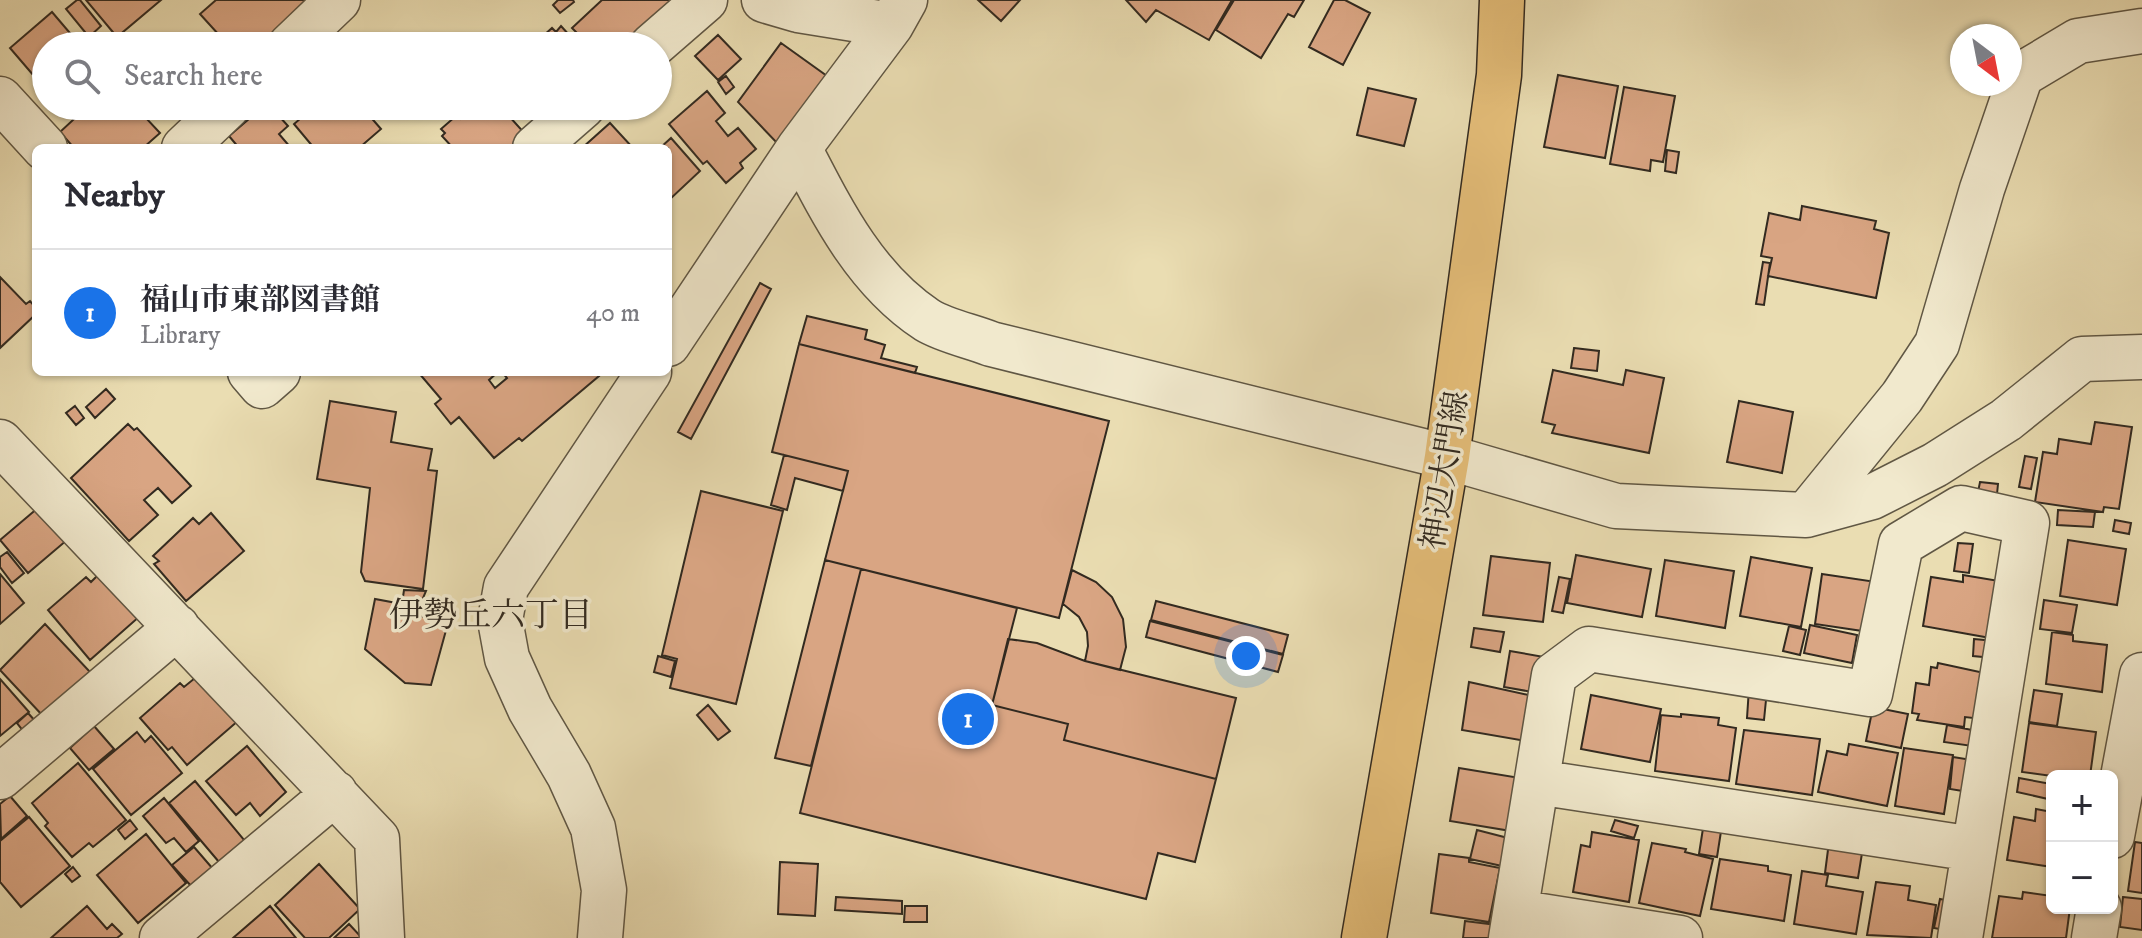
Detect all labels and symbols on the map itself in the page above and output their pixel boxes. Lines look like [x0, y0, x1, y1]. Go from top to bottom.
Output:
north arrow [1950, 24, 2022, 96]
street label: 神辺大門線 [1414, 388, 1478, 552]
district label: 伊勢丘六丁目 [389, 595, 593, 637]
your location [1226, 636, 1266, 676]
pin: 1 [942, 689, 994, 749]

